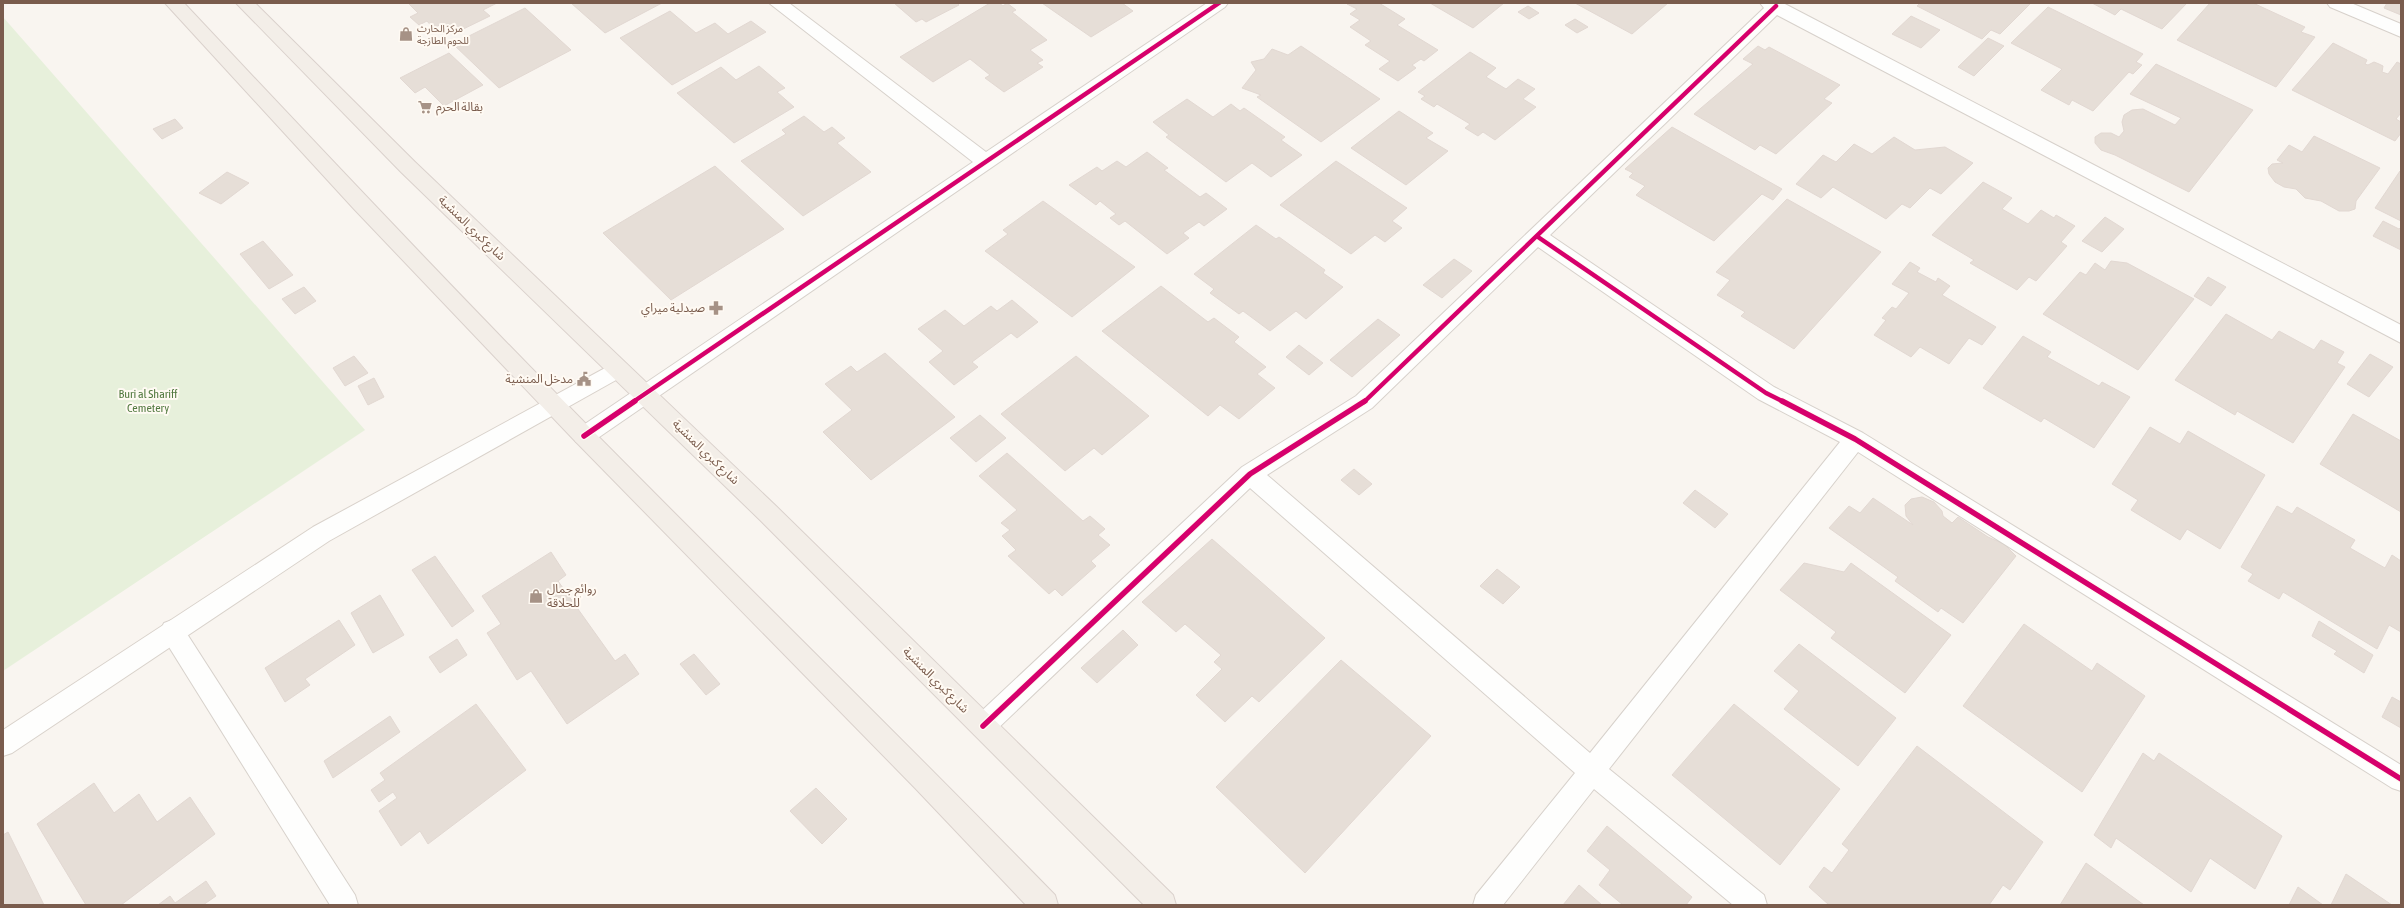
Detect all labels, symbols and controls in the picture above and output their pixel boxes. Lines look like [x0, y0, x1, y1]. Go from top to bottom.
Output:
place label: مركز الحارث للحوم الطازجة [417, 23, 469, 49]
shop icon: مركز الحارث للحوم الطازجة [398, 26, 414, 42]
supermarket icon: بقالة الحرم [417, 99, 433, 115]
place label: بقالة الحرم [436, 100, 483, 116]
street label: شارع كبري المنشية [434, 193, 508, 265]
pharmacy icon: صيدلية ميراي [708, 300, 724, 316]
place label: صيدلية ميراي [641, 301, 705, 318]
public building icon: مدخل المنشية [576, 371, 592, 387]
place label: مدخل المنشية [505, 372, 573, 386]
park label: Buri al Shariff Cemetery [118, 387, 178, 415]
street label: شارع كبري المنشية [668, 417, 742, 489]
place label: روائع جمال للحلاقة [547, 582, 597, 610]
shop icon: روائع جمال للحلاقة [528, 588, 544, 604]
street label: شارع كبري المنشية [898, 644, 972, 718]

